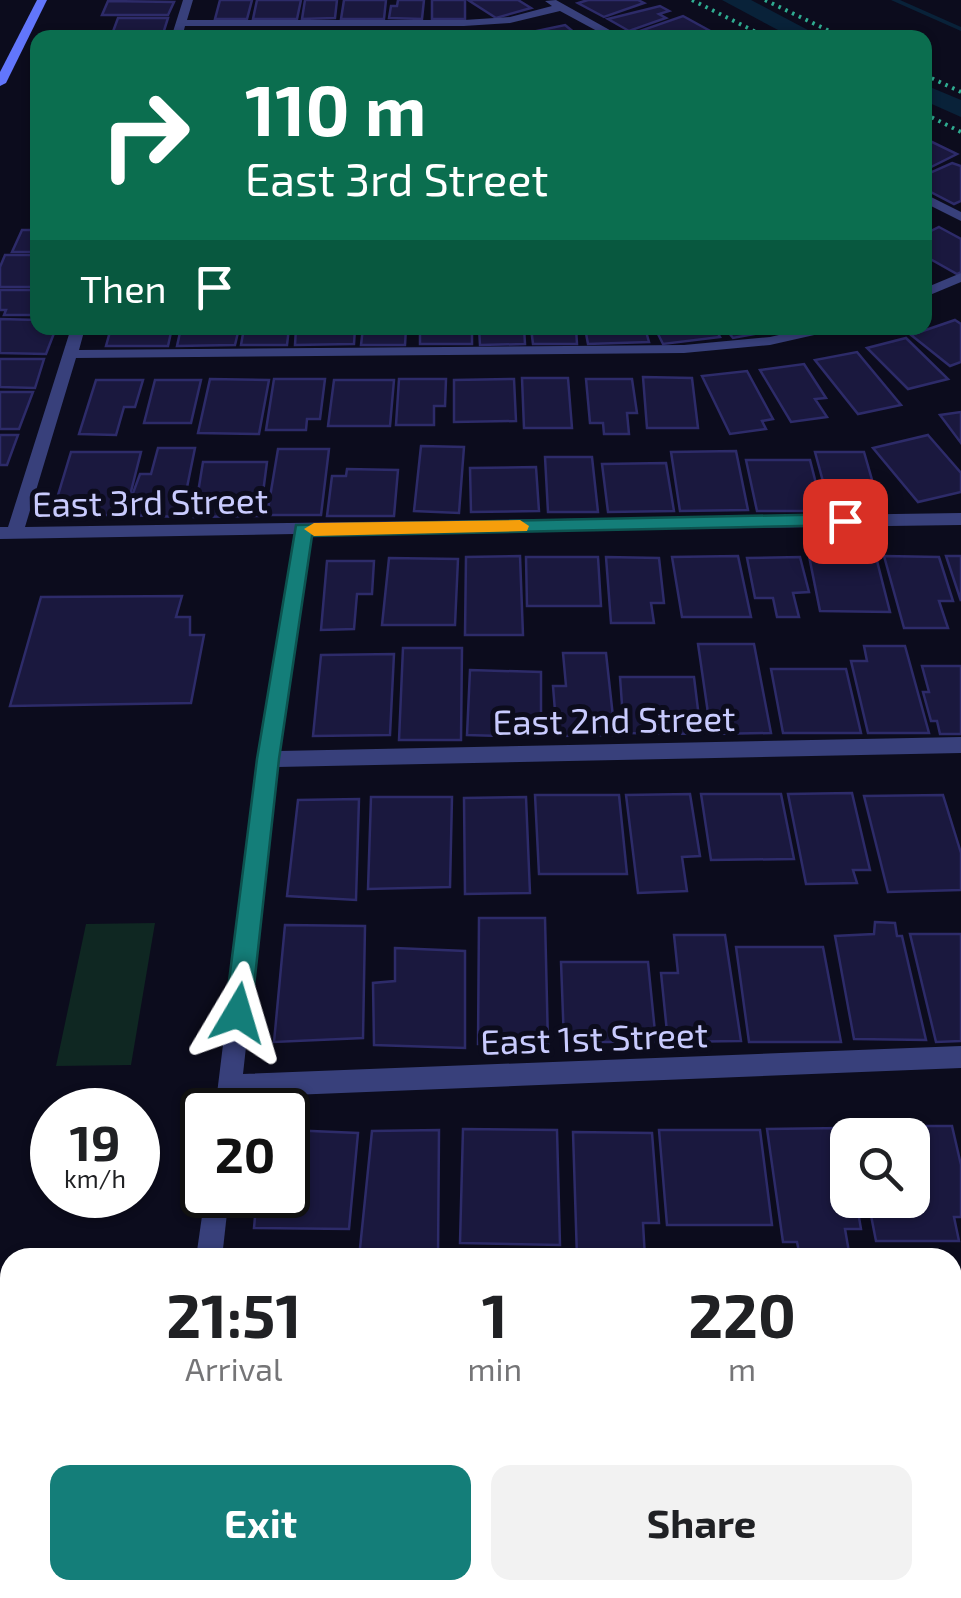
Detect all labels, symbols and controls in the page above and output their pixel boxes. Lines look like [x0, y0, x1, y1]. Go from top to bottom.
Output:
text: 110 m [245, 66, 426, 150]
icon: right [80, 70, 210, 200]
text: East 3rd Street [245, 151, 548, 205]
icon: arrive [187, 260, 242, 315]
text: Then [80, 265, 167, 311]
street label: East 3rd Street [32, 478, 268, 524]
pin [803, 479, 888, 564]
icon: arrive [818, 494, 873, 549]
street label: East 2nd Street [492, 696, 736, 742]
position arrow [186, 961, 290, 1065]
street label: East 1st Street [479, 1012, 709, 1062]
speed limit sign: 20 [180, 1088, 310, 1218]
text: 19 [69, 1111, 121, 1171]
map controls [830, 1118, 930, 1218]
button: search [830, 1118, 930, 1218]
text: km/h [64, 1163, 126, 1193]
text: 21:51 [166, 1278, 301, 1350]
text: 1 [482, 1278, 508, 1350]
text: 220 [688, 1278, 796, 1350]
text: Arrival [185, 1349, 282, 1387]
text: min [468, 1349, 522, 1387]
text: m [728, 1349, 756, 1387]
button: Exit [50, 1465, 471, 1580]
button: Share [491, 1465, 912, 1580]

